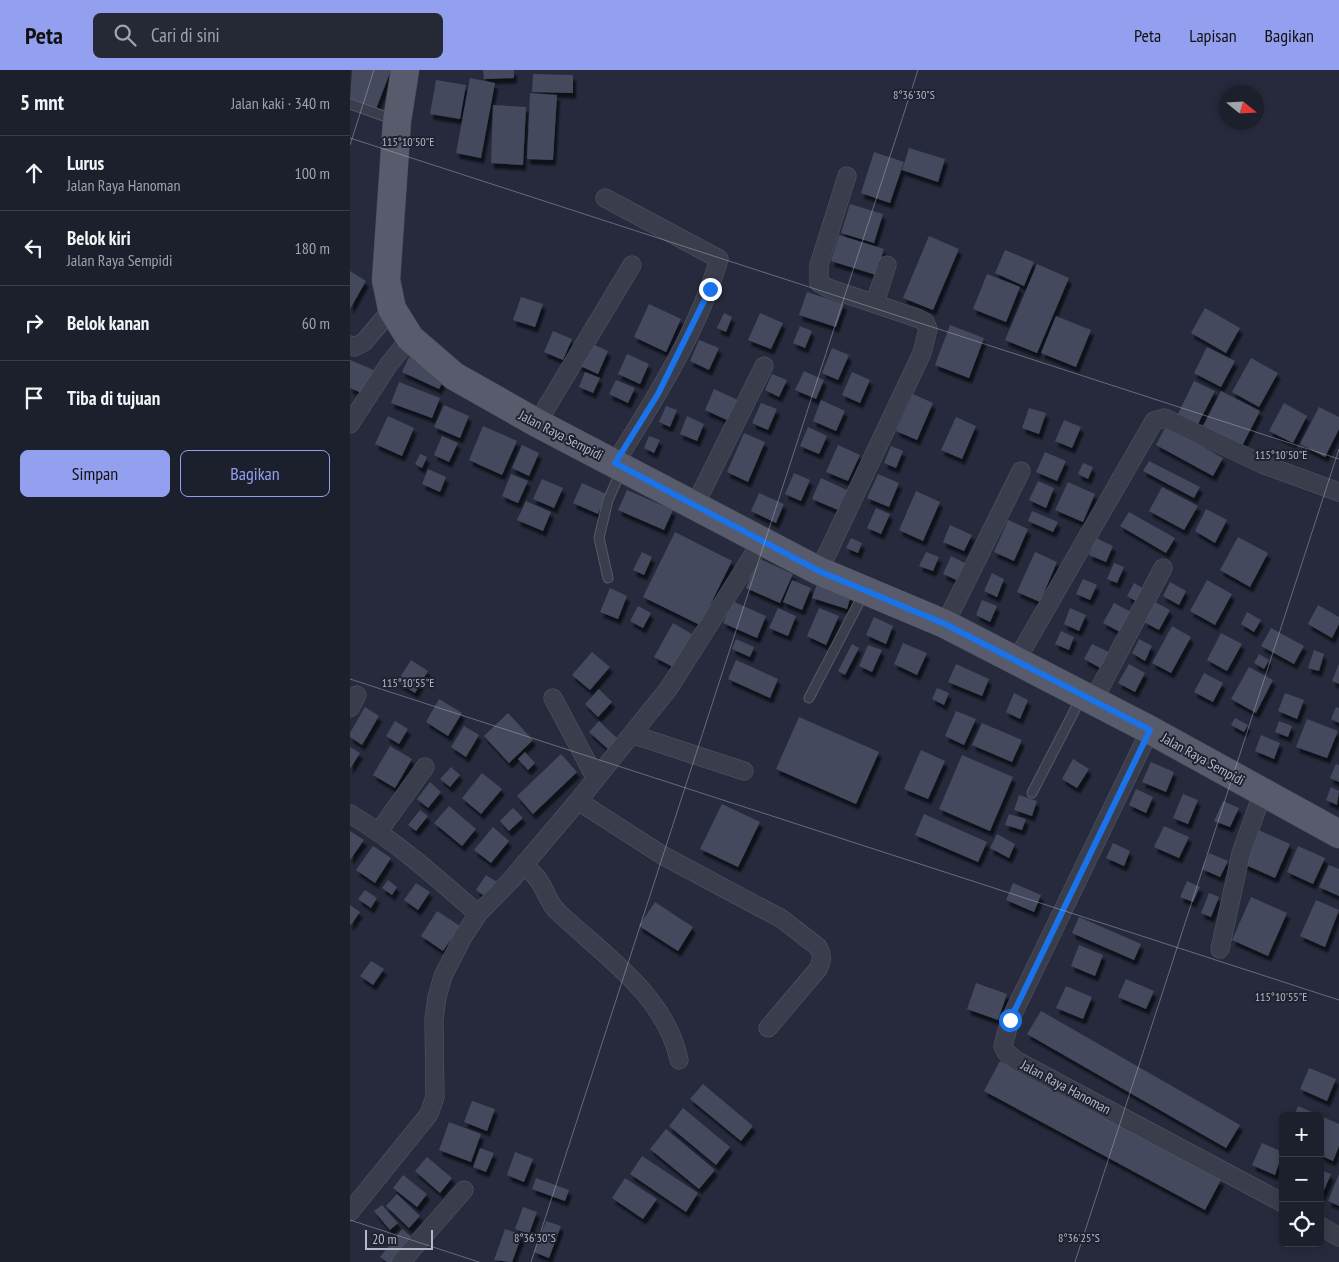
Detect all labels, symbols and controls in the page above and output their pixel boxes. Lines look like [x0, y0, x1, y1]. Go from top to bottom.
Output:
search box [93, 13, 443, 58]
text: Peta [25, 20, 63, 51]
icon: search [111, 21, 139, 49]
text: Cari di sini [151, 23, 220, 47]
text: Peta [1134, 24, 1161, 47]
text: Lapisan [1189, 24, 1237, 47]
text: Bagikan [1265, 24, 1314, 47]
north arrow [1219, 85, 1264, 130]
text: 8°36'30"S [893, 87, 935, 102]
text: 5 mnt [20, 89, 64, 116]
text: Jalan kaki · 340 m [231, 93, 330, 113]
text: 115°10'50"E [382, 134, 434, 149]
text: Lurus [67, 151, 104, 175]
icon: ahead [20, 159, 48, 187]
text: 100 m [295, 163, 330, 183]
text: Jalan Raya Hanoman [67, 175, 180, 195]
text: Belok kiri [67, 226, 131, 250]
icon: left [20, 234, 48, 262]
text: 180 m [295, 238, 330, 258]
text: Jalan Raya Sempidi [67, 250, 172, 270]
route end [699, 278, 722, 301]
icon: right [20, 309, 48, 337]
text: Belok kanan [67, 311, 149, 335]
text: 60 m [302, 313, 330, 333]
icon: arrive [20, 384, 48, 412]
text: Tiba di tujuan [67, 386, 160, 410]
street label: Jalan Raya Sempidi [515, 406, 606, 464]
text: 115°10'50"E [1255, 447, 1307, 462]
button: Simpan [20, 450, 170, 497]
button: Bagikan [180, 450, 330, 497]
text: 115°10'55"E [382, 675, 434, 690]
street label: Jalan Raya Sempidi [1157, 728, 1248, 789]
text: 115°10'55"E [1255, 989, 1307, 1004]
route start [999, 1009, 1022, 1032]
street label: Jalan Raya Hanoman [1017, 1055, 1114, 1118]
map controls [1279, 1112, 1324, 1247]
button: + [1279, 1112, 1324, 1157]
button: − [1279, 1157, 1324, 1202]
button: locate [1279, 1202, 1324, 1247]
scale bar [365, 1227, 432, 1250]
text: 20 m [372, 1230, 397, 1248]
text: 8°36'30"S [514, 1230, 556, 1245]
text: 8°36'25"S [1058, 1230, 1100, 1245]

